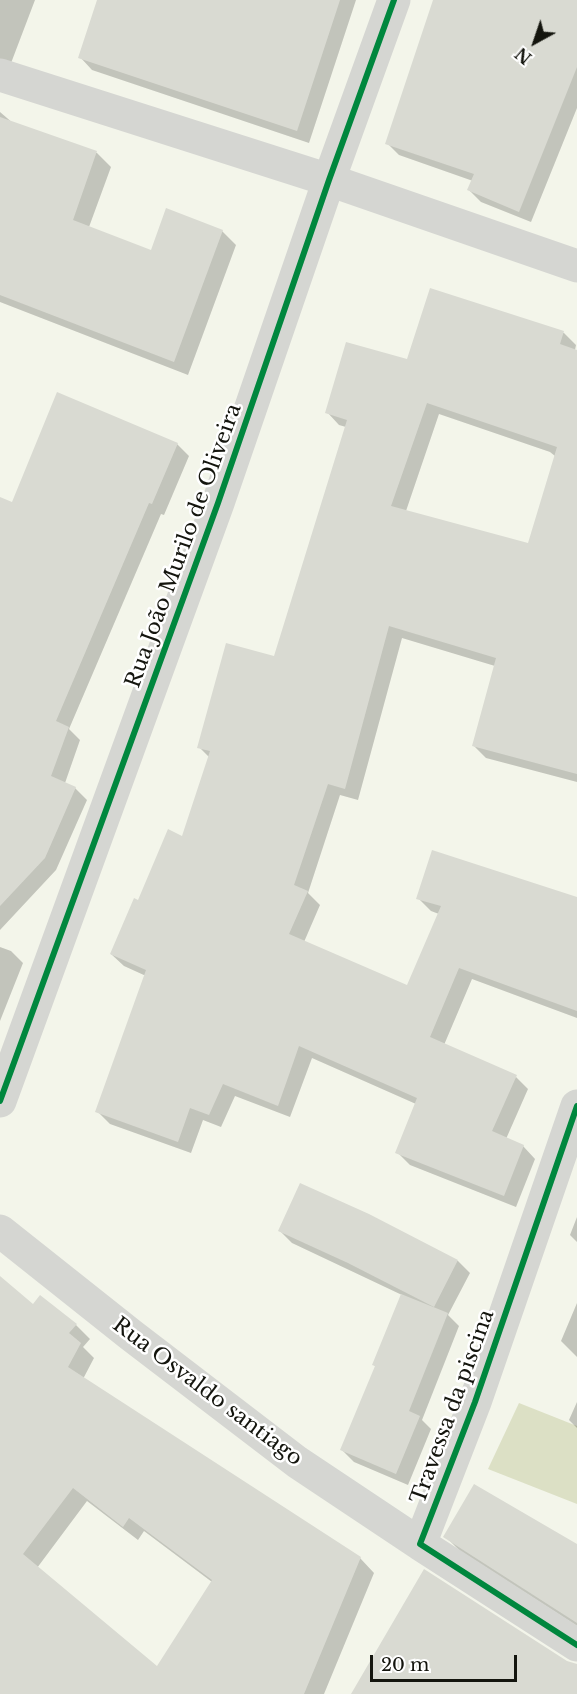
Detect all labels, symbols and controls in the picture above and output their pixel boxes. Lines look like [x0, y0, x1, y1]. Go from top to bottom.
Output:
north arrow [505, 12, 565, 72]
text: N [511, 43, 536, 68]
street label: Rua João Murilo de Oliveira [121, 401, 247, 691]
street label: Travessa da piscina [406, 1306, 500, 1508]
street label: Rua Osvaldo santiago [107, 1312, 307, 1472]
scale bar [373, 1643, 520, 1681]
text: 20 m [381, 1654, 429, 1676]

